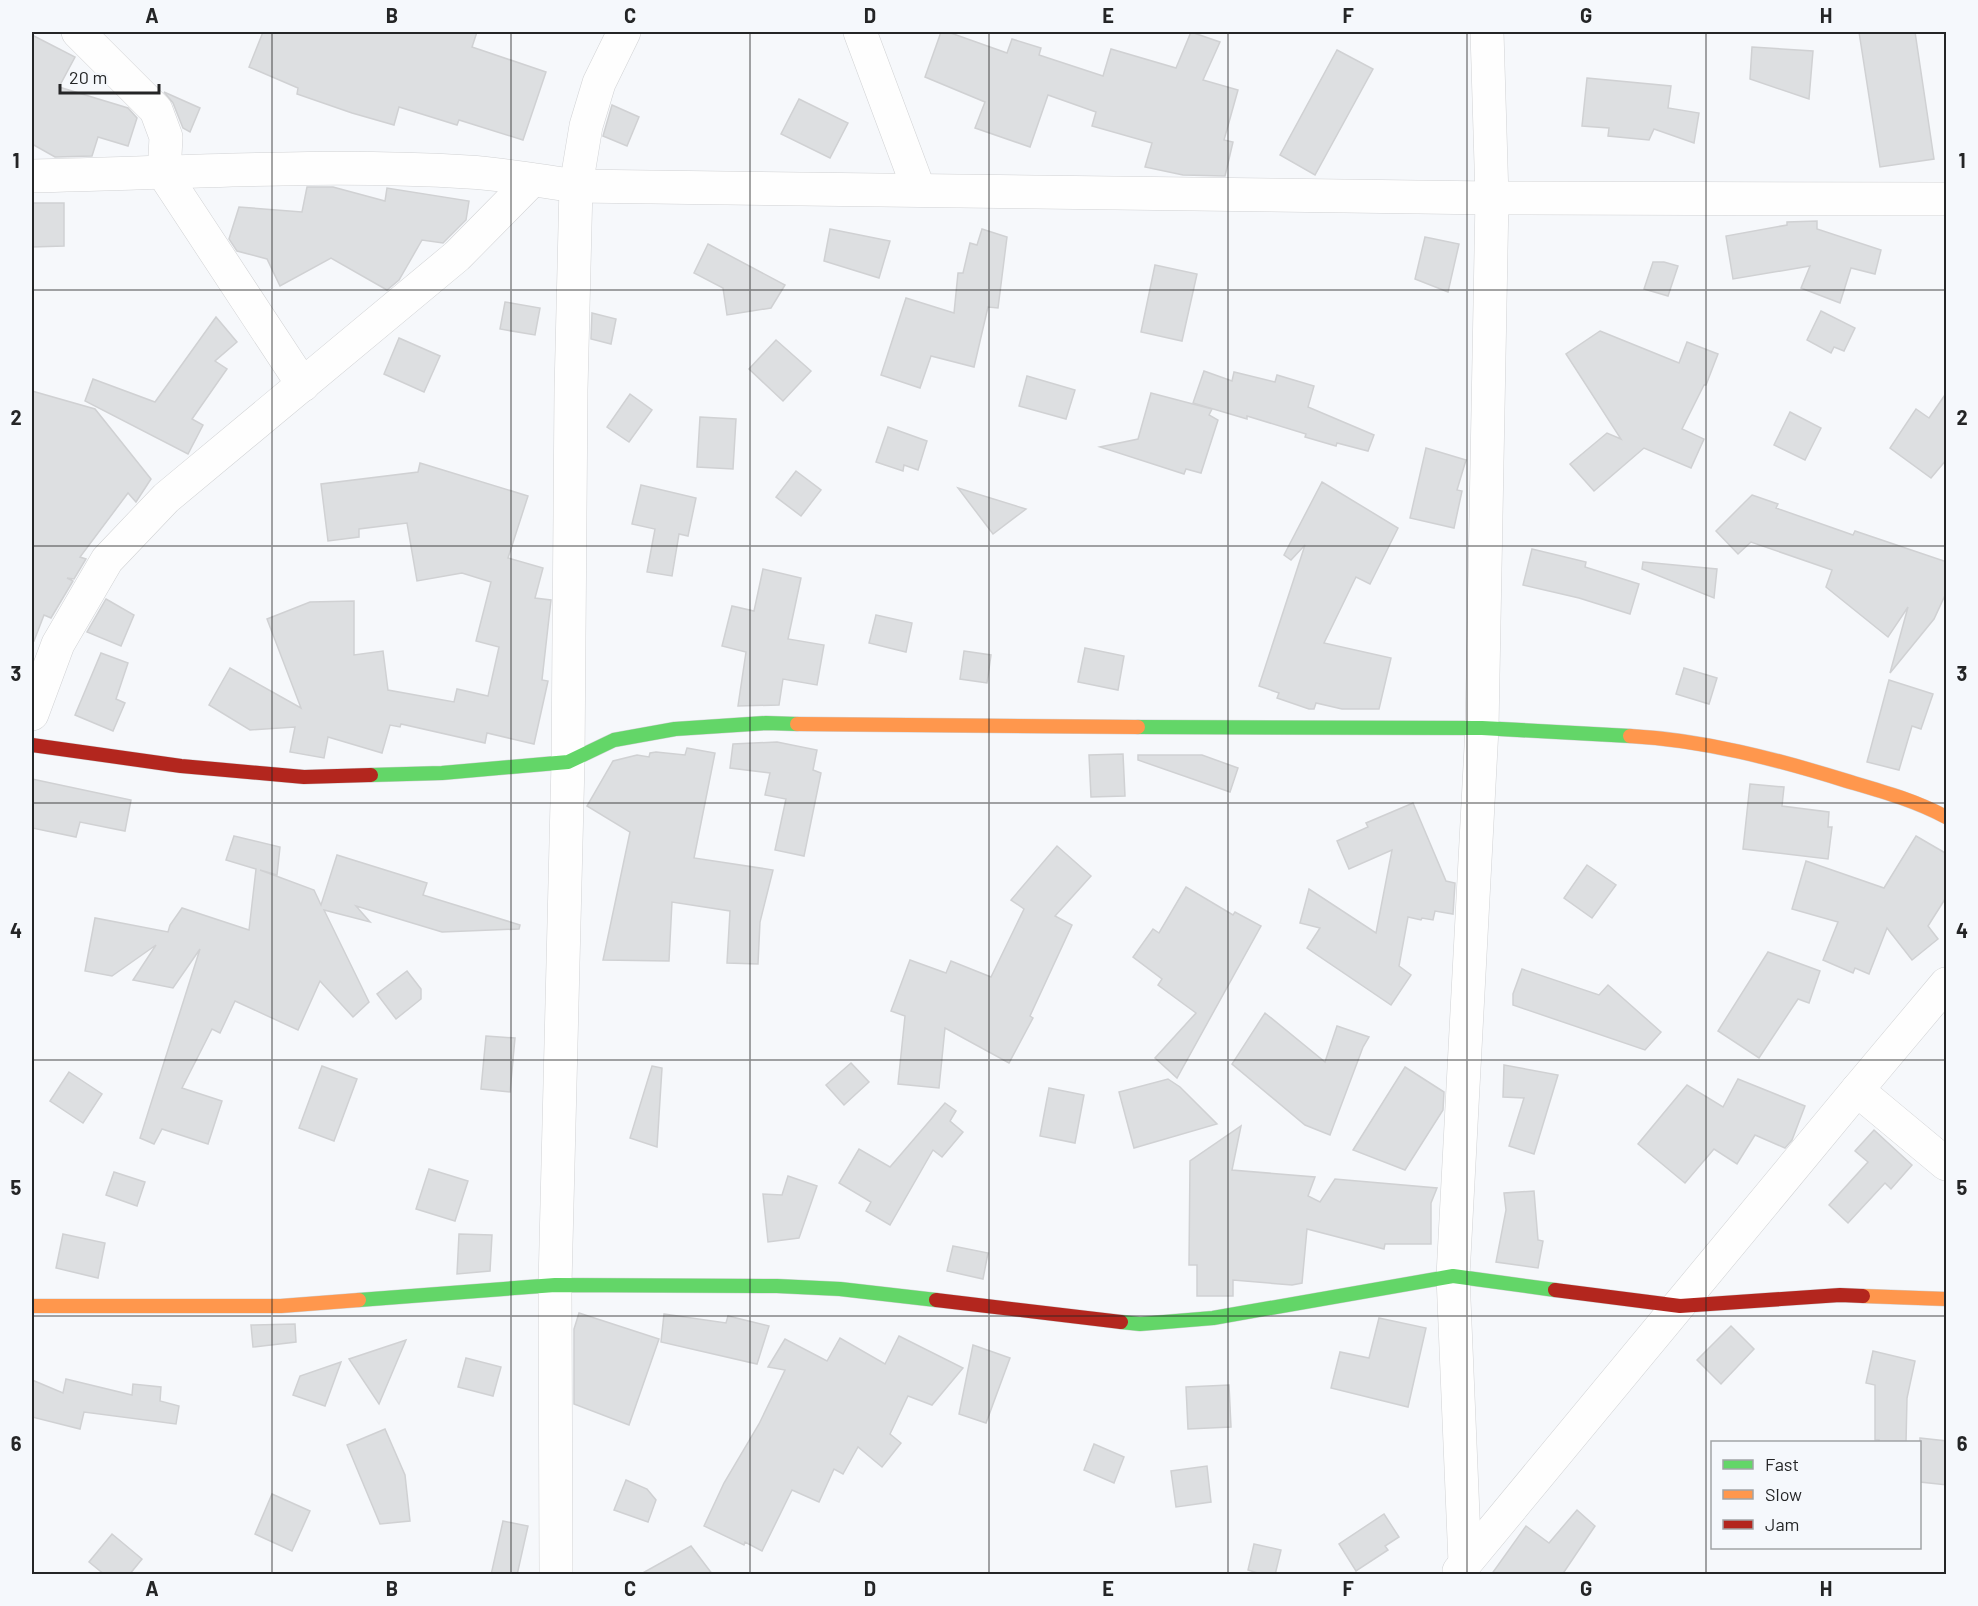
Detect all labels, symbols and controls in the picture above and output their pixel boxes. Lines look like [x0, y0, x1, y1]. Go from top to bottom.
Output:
text: A [145, 3, 159, 27]
text: B [386, 3, 398, 27]
text: C [624, 3, 636, 27]
text: D [864, 3, 876, 27]
text: E [1102, 3, 1114, 27]
text: F [1342, 3, 1354, 27]
text: G [1580, 3, 1592, 27]
text: H [1820, 3, 1832, 27]
scale bar [60, 57, 159, 95]
text: 20 m [69, 66, 107, 88]
text: 1 [12, 148, 20, 172]
text: 1 [1958, 148, 1966, 172]
text: 2 [10, 405, 22, 429]
text: 2 [1956, 405, 1968, 429]
text: 3 [11, 661, 21, 685]
text: 3 [1957, 661, 1967, 685]
text: 4 [10, 918, 22, 942]
text: 4 [1956, 918, 1968, 942]
text: 5 [11, 1175, 22, 1199]
text: 5 [1957, 1175, 1968, 1199]
text: 6 [11, 1431, 22, 1455]
text: 6 [1957, 1431, 1968, 1455]
legend [1711, 1441, 1921, 1549]
text: Fast [1765, 1453, 1799, 1475]
text: Slow [1765, 1483, 1802, 1505]
text: Jam [1765, 1513, 1799, 1535]
text: A [145, 1576, 159, 1600]
text: B [386, 1576, 398, 1600]
text: C [624, 1576, 636, 1600]
text: D [864, 1576, 876, 1600]
text: E [1102, 1576, 1114, 1600]
text: F [1342, 1576, 1354, 1600]
text: G [1580, 1576, 1592, 1600]
text: H [1820, 1576, 1832, 1600]

